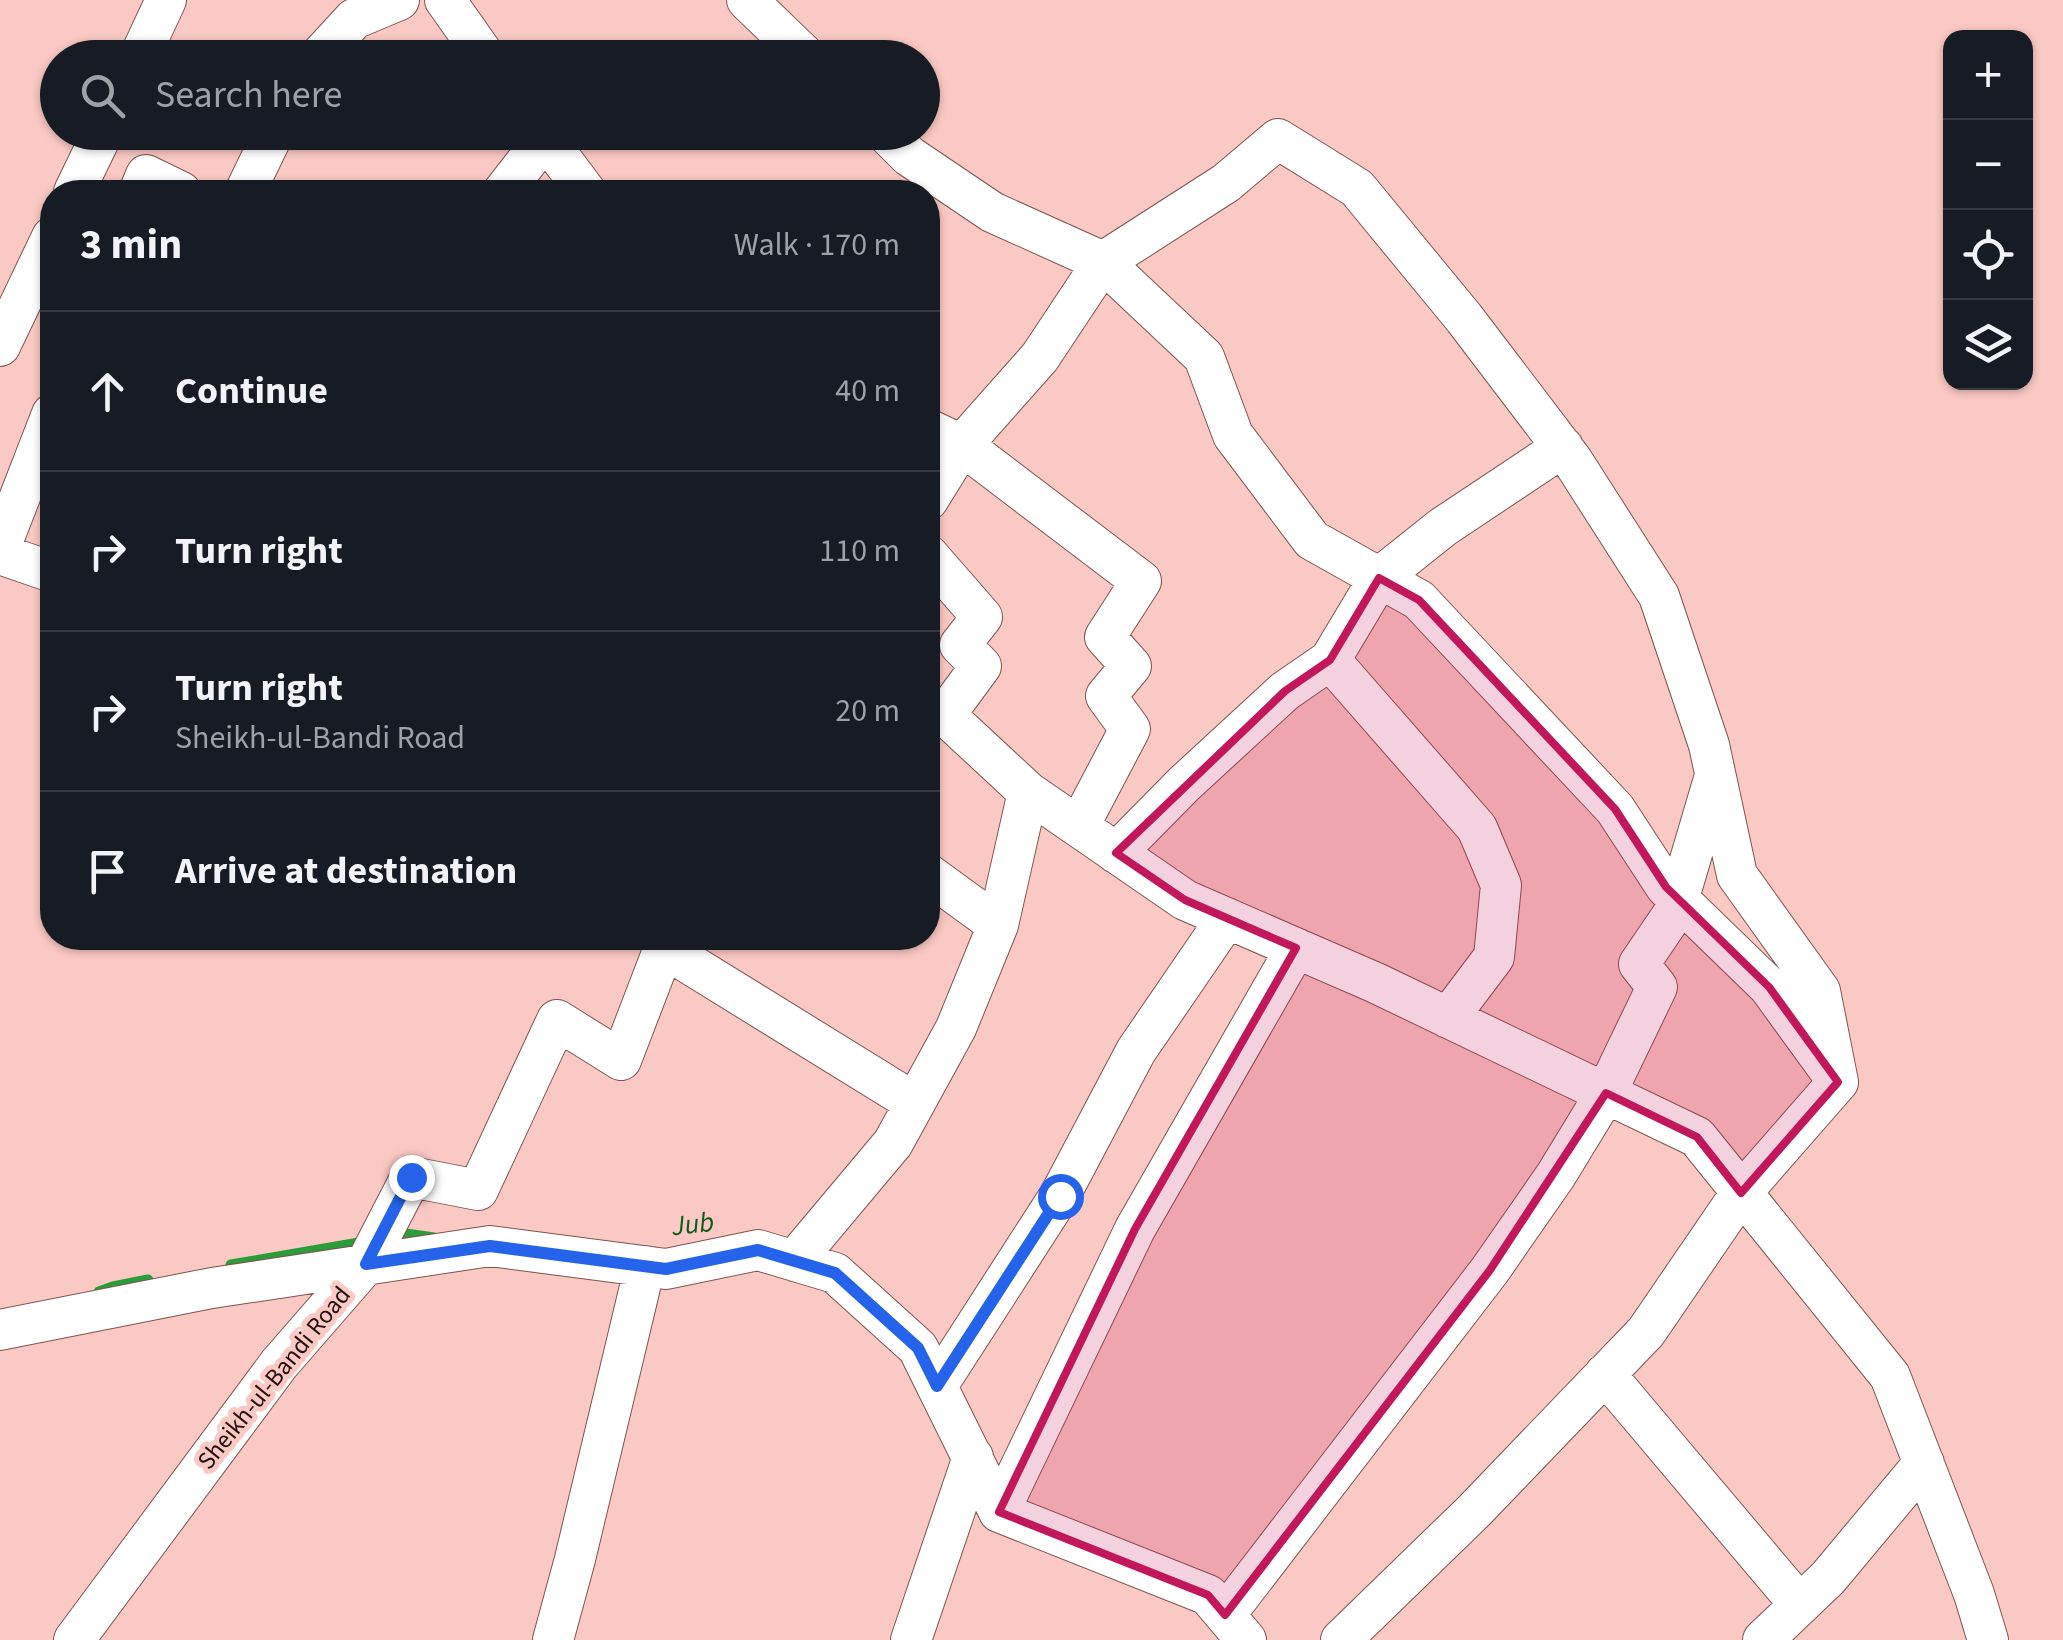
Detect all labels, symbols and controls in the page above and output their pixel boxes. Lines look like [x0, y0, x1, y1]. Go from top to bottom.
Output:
map controls [1943, 30, 2033, 390]
button: + [1943, 30, 2033, 120]
search box [40, 40, 940, 150]
icon: search [75, 68, 130, 123]
text: Search here [155, 68, 342, 122]
button: − [1943, 120, 2033, 210]
button: locate [1943, 210, 2033, 300]
text: 3 min [80, 215, 182, 275]
text: Walk · 170 m [734, 222, 900, 268]
button: layers [1943, 300, 2033, 390]
icon: ahead [80, 364, 135, 419]
text: Continue [175, 364, 328, 418]
text: 40 m [835, 368, 900, 414]
icon: right [80, 524, 135, 579]
text: Turn right [175, 524, 343, 578]
text: 110 m [819, 528, 900, 574]
text: Turn right [175, 661, 343, 715]
icon: right [80, 684, 135, 739]
text: 20 m [835, 688, 900, 734]
text: Sheikh-ul-Bandi Road [175, 715, 465, 761]
icon: arrive [80, 844, 135, 899]
text: Arrive at destination [175, 844, 517, 898]
route end [389, 1155, 435, 1201]
route start [1038, 1174, 1084, 1220]
water label: Jub [669, 1202, 716, 1246]
street label: Sheikh-ul-Bandi Road [189, 1279, 359, 1477]

